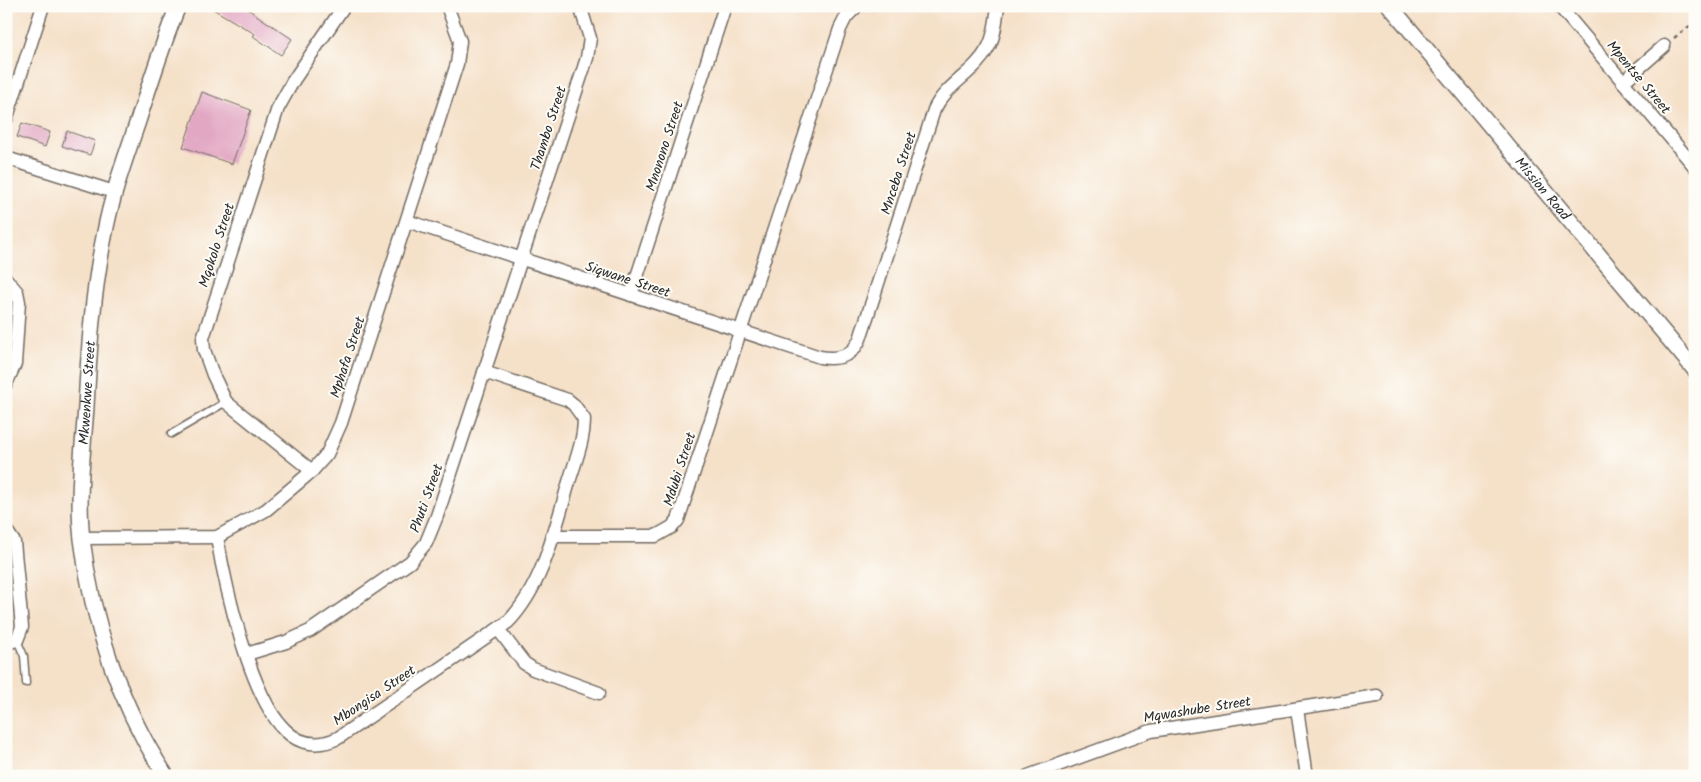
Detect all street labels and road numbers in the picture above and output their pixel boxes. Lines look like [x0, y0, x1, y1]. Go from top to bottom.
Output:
street label: Mpentse Street [1601, 36, 1676, 120]
street label: Thambo Street [525, 83, 573, 173]
street label: Mnonono Street [640, 98, 690, 194]
street label: Mnceba Street [875, 128, 923, 218]
street label: Mission Road [1509, 152, 1576, 226]
street label: Mqokolo Street [193, 200, 241, 290]
street label: Siqwane Street [582, 256, 674, 304]
street label: Mphafa Street [324, 313, 372, 401]
street label: Mkwenkwe Street [73, 339, 102, 446]
street label: Mdubi Street [658, 429, 702, 509]
street label: Phuti Street [404, 460, 450, 536]
street label: Mbongisa Street [329, 660, 421, 732]
street label: Mqwashube Street [1142, 691, 1253, 729]

